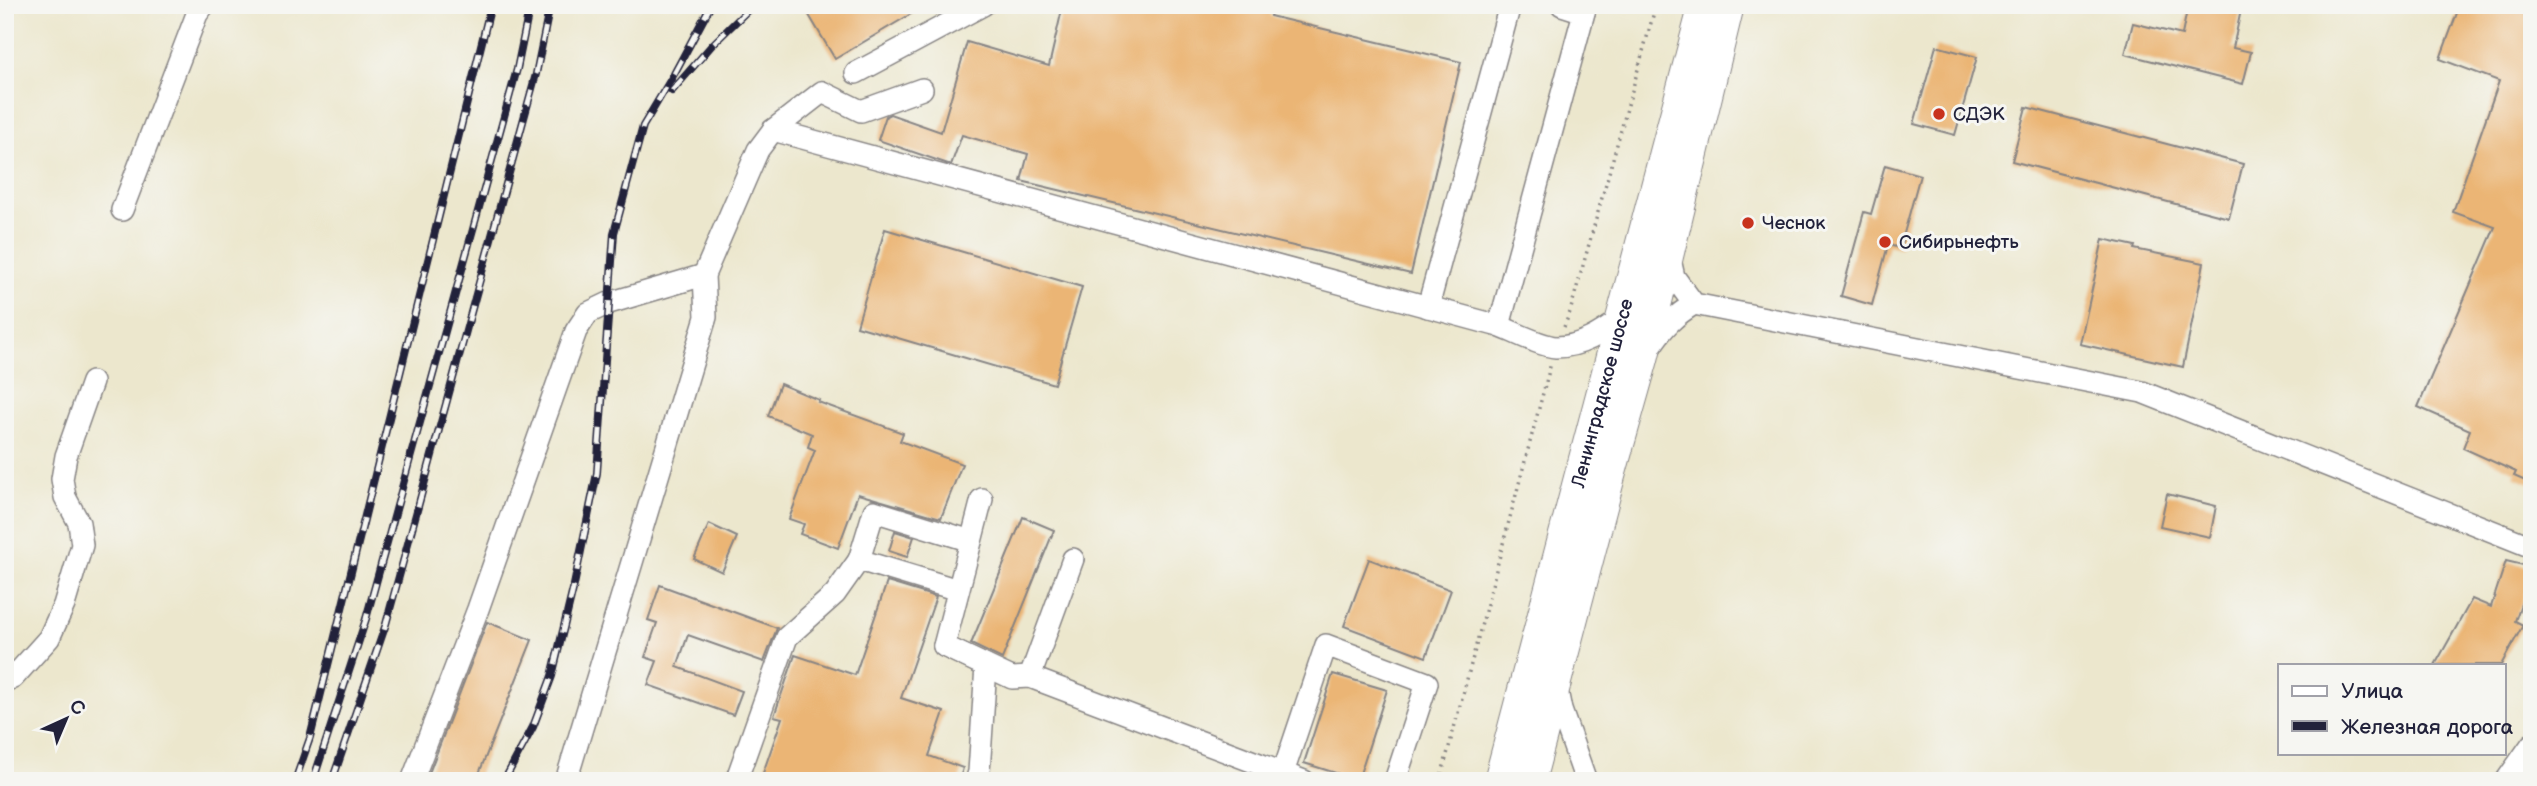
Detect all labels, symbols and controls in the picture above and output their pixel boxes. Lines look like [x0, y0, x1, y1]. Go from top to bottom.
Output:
place label: СДЭК [1953, 103, 2005, 126]
marker: СДЭК [1931, 106, 1947, 122]
place label: Чеснок [1762, 212, 1825, 235]
marker: Чеснок [1740, 215, 1756, 231]
place label: Сибирьнефть [1899, 231, 2019, 254]
marker: Сибирьнефть [1877, 234, 1893, 250]
street label: Ленинградское шоссе [1566, 296, 1638, 491]
legend [2278, 664, 2506, 754]
text: Улица [2341, 679, 2404, 704]
north arrow [32, 684, 102, 754]
text: С [64, 695, 90, 721]
text: Железная дорога [2341, 715, 2514, 740]

